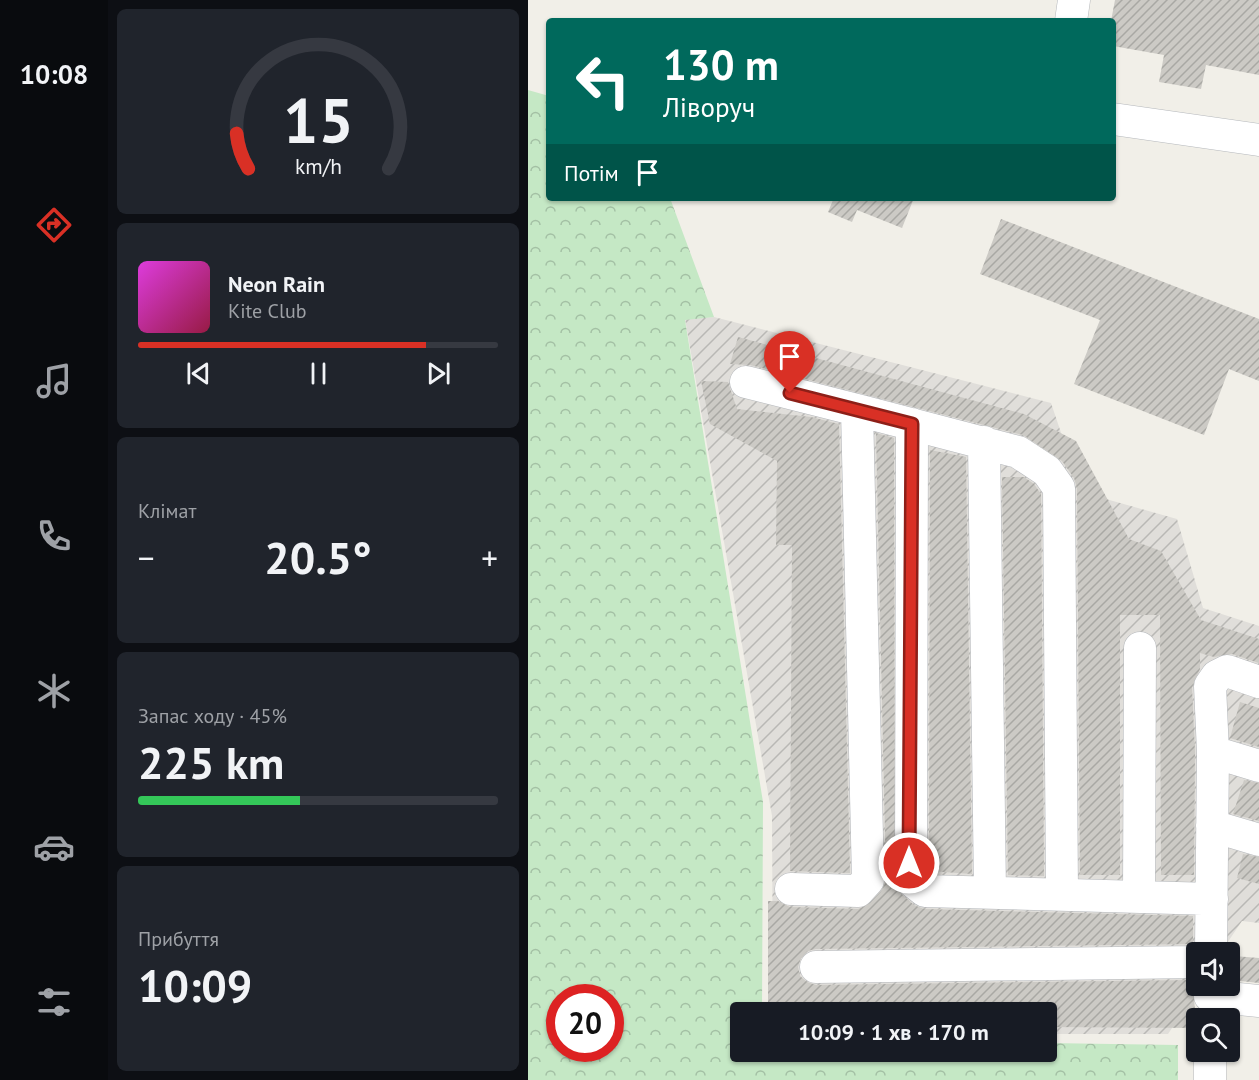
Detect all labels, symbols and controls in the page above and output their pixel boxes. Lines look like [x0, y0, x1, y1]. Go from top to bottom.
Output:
text: 130 m [663, 37, 779, 92]
icon: left [564, 42, 642, 120]
text: 10:08 [20, 57, 88, 91]
text: 15 [283, 79, 353, 160]
text: Ліворуч [663, 90, 755, 124]
text: km/h [294, 152, 341, 180]
icon: arrive [631, 156, 664, 189]
text: Потім [564, 159, 619, 187]
icon: directions [33, 204, 75, 246]
text: Neon Rain [228, 270, 325, 298]
text: Kite Club [228, 298, 306, 324]
pin [764, 331, 815, 393]
icon: arrive [773, 340, 806, 373]
icon: previous [182, 357, 215, 390]
icon: pause [302, 357, 335, 390]
icon: next [422, 357, 455, 390]
icon: music [33, 360, 75, 402]
text: Клімат [138, 498, 196, 524]
icon: phone [33, 515, 75, 557]
text: 20.5° [264, 528, 372, 586]
text: − [138, 536, 155, 579]
text: + [481, 536, 498, 579]
icon: climate [33, 670, 75, 712]
text: Запас ходу · 45% [138, 703, 287, 729]
text: 225 km [138, 733, 284, 791]
icon: car [33, 826, 75, 868]
position arrow [877, 831, 941, 895]
text: Прибуття [138, 926, 219, 952]
map controls [1186, 942, 1240, 1062]
button: sound [1186, 942, 1240, 996]
text: 10:09 [138, 956, 252, 1014]
icon: filters [33, 981, 75, 1023]
speed limit sign: 20 [546, 984, 624, 1062]
button: search [1186, 1008, 1240, 1062]
text: 10:09 · 1 хв · 170 m [798, 1018, 989, 1046]

